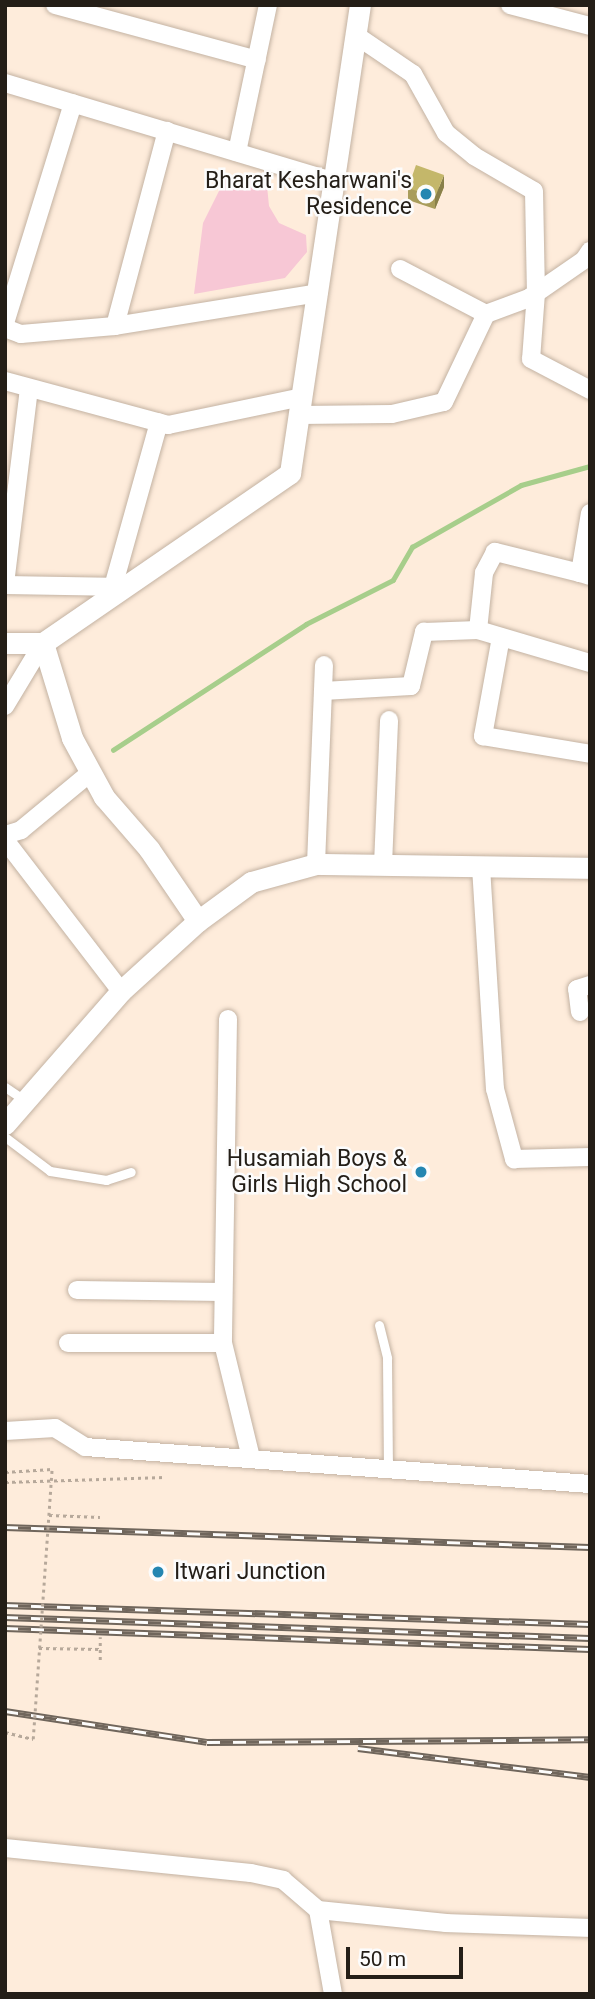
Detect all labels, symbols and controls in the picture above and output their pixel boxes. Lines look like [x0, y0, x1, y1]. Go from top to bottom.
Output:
place label: Bharat Kesharwani's Residence [205, 167, 412, 221]
marker: Bharat Kesharwani's Residence [418, 186, 434, 202]
place label: Husamiah Boys & Girls High School [227, 1145, 407, 1199]
marker: Husamiah Boys & Girls High School [413, 1164, 429, 1180]
place label: Itwari Junction [174, 1558, 326, 1586]
marker: Itwari Junction [148, 1562, 168, 1582]
scale bar [350, 1932, 467, 1976]
text: 50 m [359, 1947, 406, 1971]

